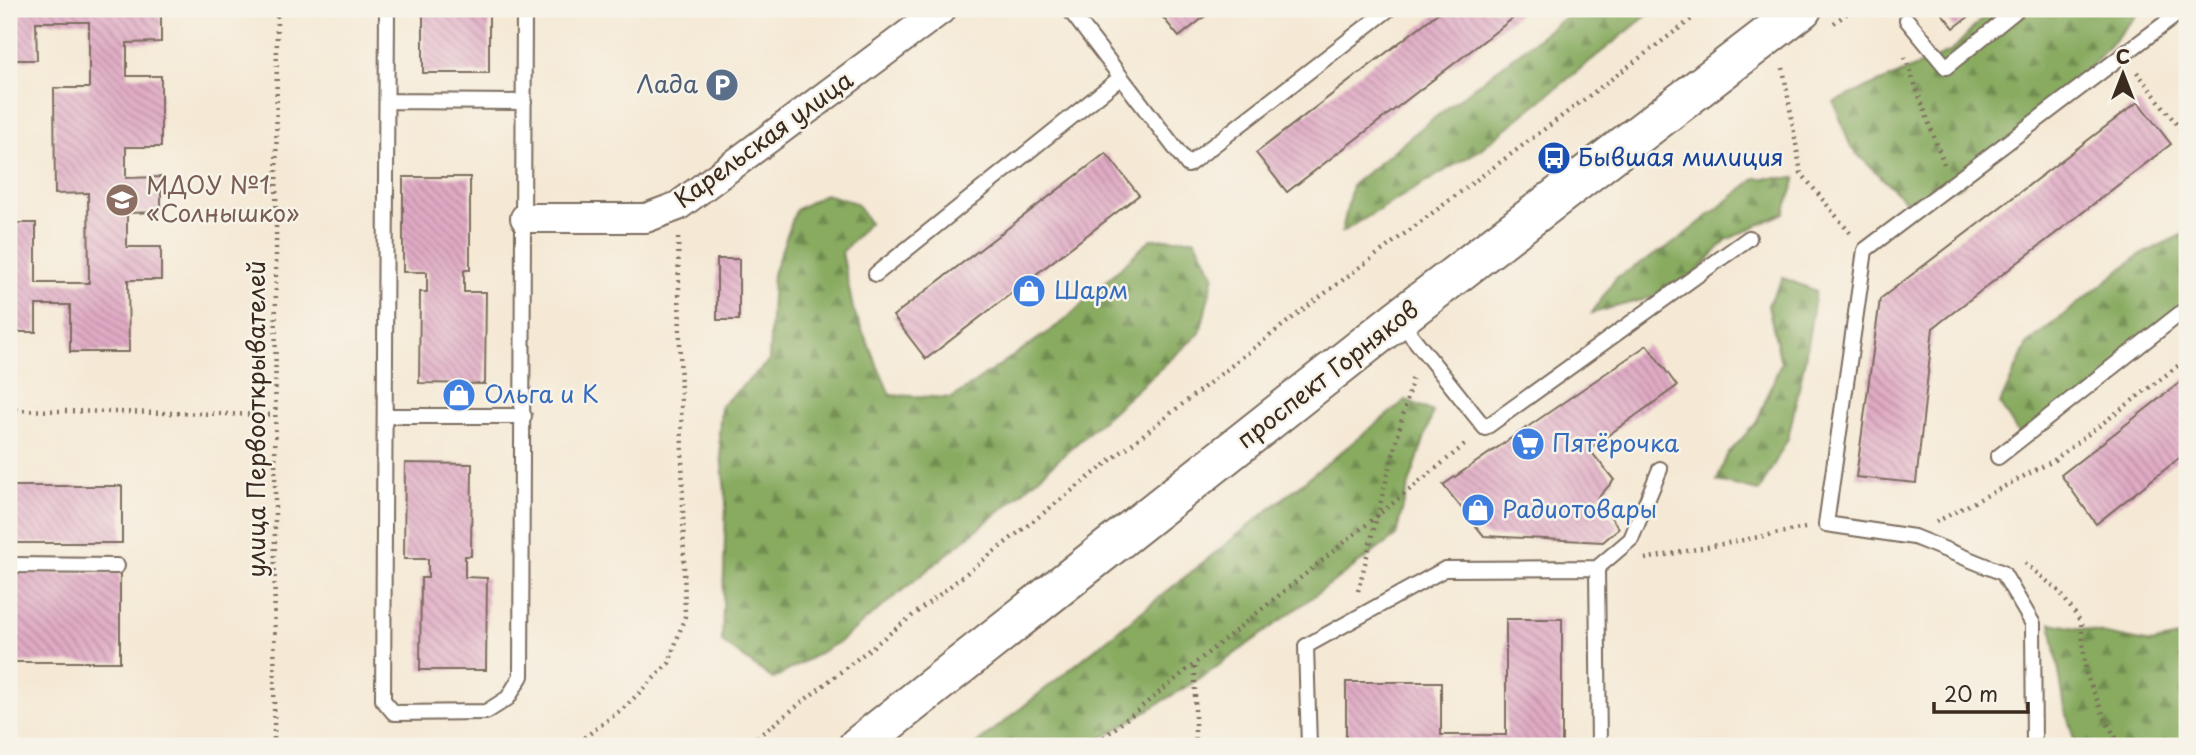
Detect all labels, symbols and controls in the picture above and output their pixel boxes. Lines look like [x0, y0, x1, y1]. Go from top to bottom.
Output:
north arrow [2088, 38, 2158, 108]
text: С [2116, 42, 2130, 70]
street label: Карельская улица [666, 61, 860, 216]
place label: Лада [637, 65, 698, 101]
parking icon: Лада [703, 66, 741, 104]
place label: Бывшая милиция [1578, 138, 1784, 174]
bus stop icon: Бывшая милиция [1535, 139, 1573, 177]
place label: МДОУ №1 «Солнышко» [146, 166, 300, 230]
school or university icon: МДОУ №1 «Солнышко» [103, 181, 141, 219]
street label: улица Первооткрывателей [237, 260, 273, 578]
place label: Шарм [1054, 271, 1128, 307]
shop icon: Шарм [1010, 272, 1048, 310]
street label: проспект Горняков [1228, 291, 1426, 456]
place label: Ольга и К [484, 375, 599, 411]
shop icon: Ольга и К [440, 376, 478, 414]
place label: Пятёрочка [1552, 424, 1679, 460]
supermarket icon: Пятёрочка [1509, 425, 1547, 463]
place label: Радиотовары [1502, 490, 1657, 526]
shop icon: Радиотовары [1459, 491, 1497, 529]
scale bar [1934, 671, 2028, 715]
text: 20 m [1944, 677, 1998, 709]

